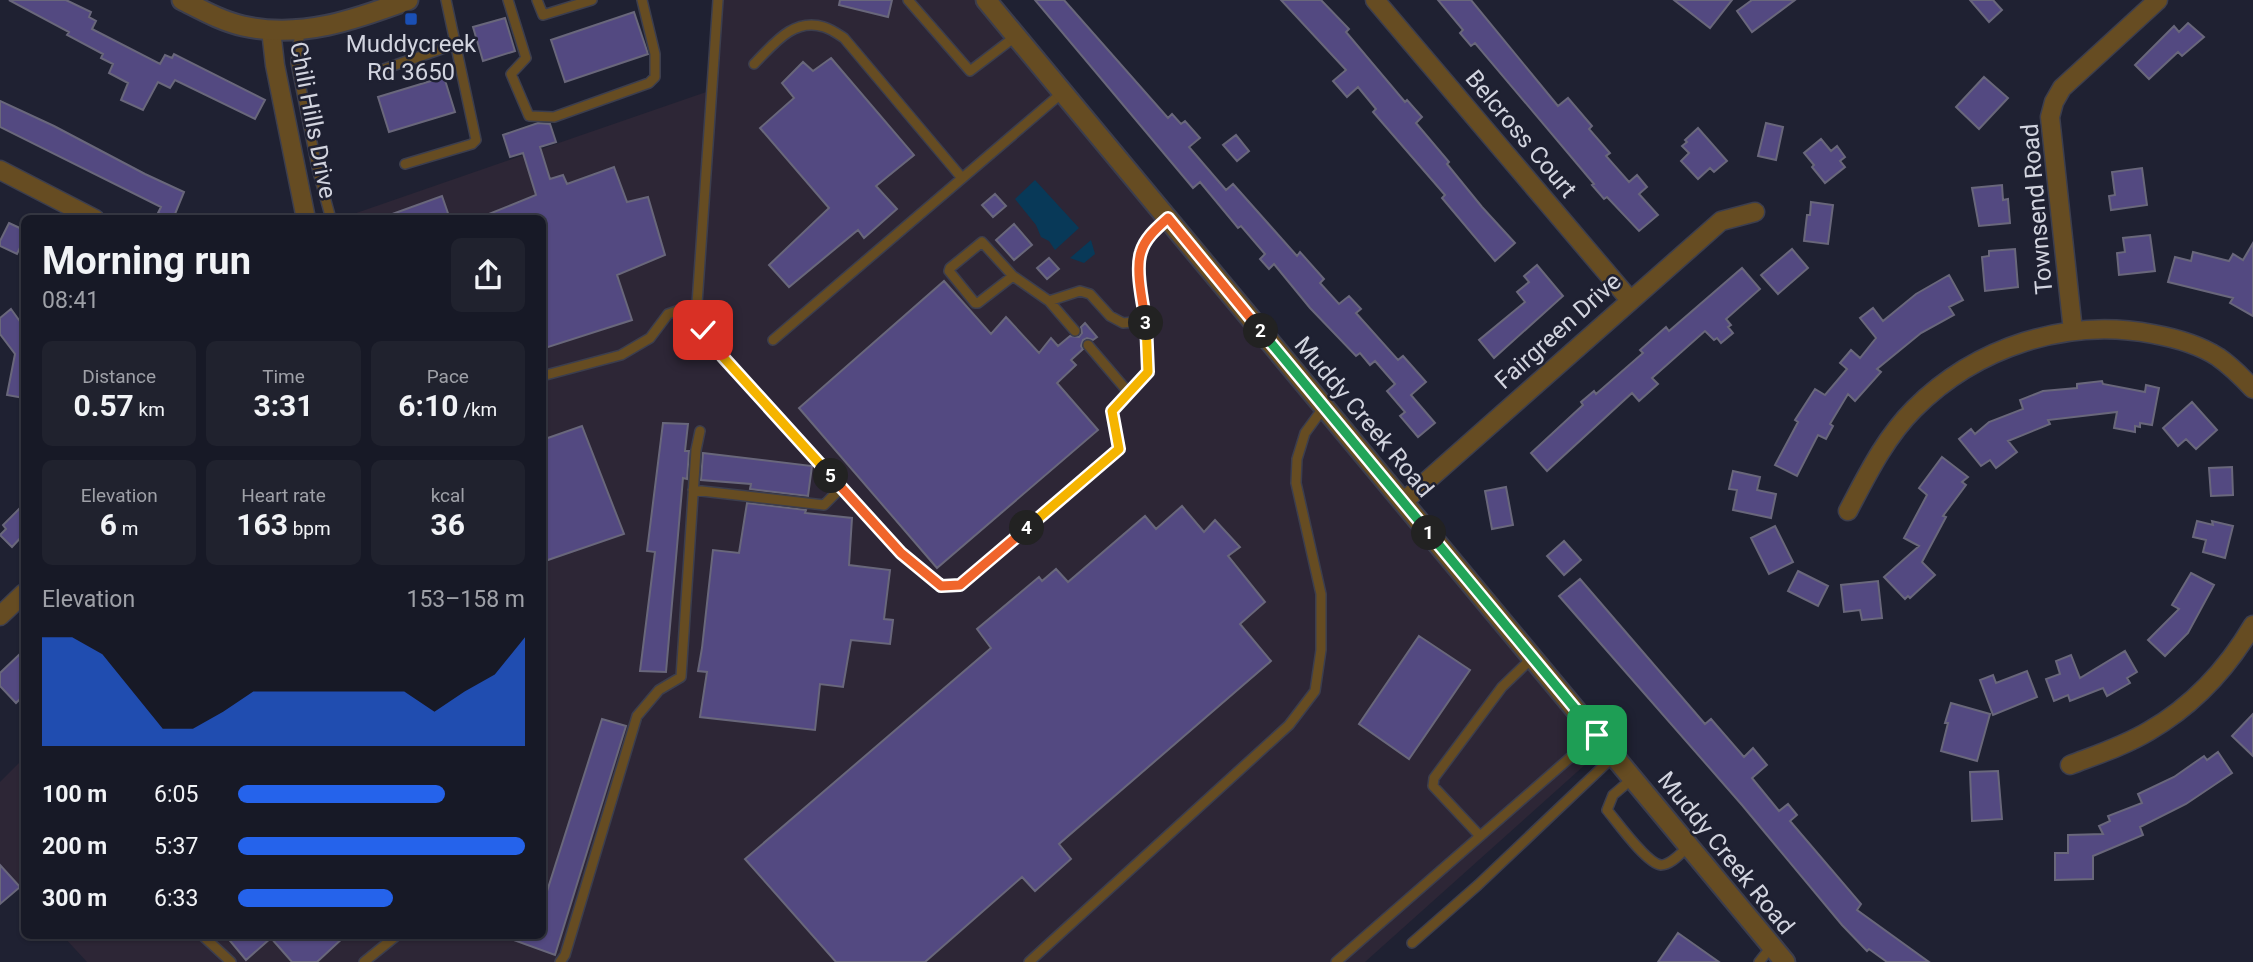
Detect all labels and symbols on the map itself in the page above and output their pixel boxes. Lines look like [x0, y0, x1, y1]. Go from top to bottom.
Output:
marker: Muddycreek Rd 3650 [403, 11, 419, 27]
place label: Muddycreek Rd 3650 [346, 30, 477, 86]
street label: Chili Hills Drive [284, 39, 342, 201]
street label: Belcross Court [1460, 65, 1582, 203]
street label: Townsend Road [2016, 123, 2058, 295]
street label: Fairgreen Drive [1489, 267, 1627, 395]
pin [673, 300, 733, 360]
pin: 3 [1128, 306, 1164, 340]
pin: 2 [1244, 314, 1278, 348]
street label: Muddy Creek Road [1289, 331, 1439, 503]
pin: 5 [814, 458, 848, 494]
pin: 4 [1010, 510, 1044, 546]
pin: 1 [1412, 516, 1446, 550]
pin [1567, 705, 1627, 765]
street label: Muddy Creek Road [1652, 766, 1800, 940]

